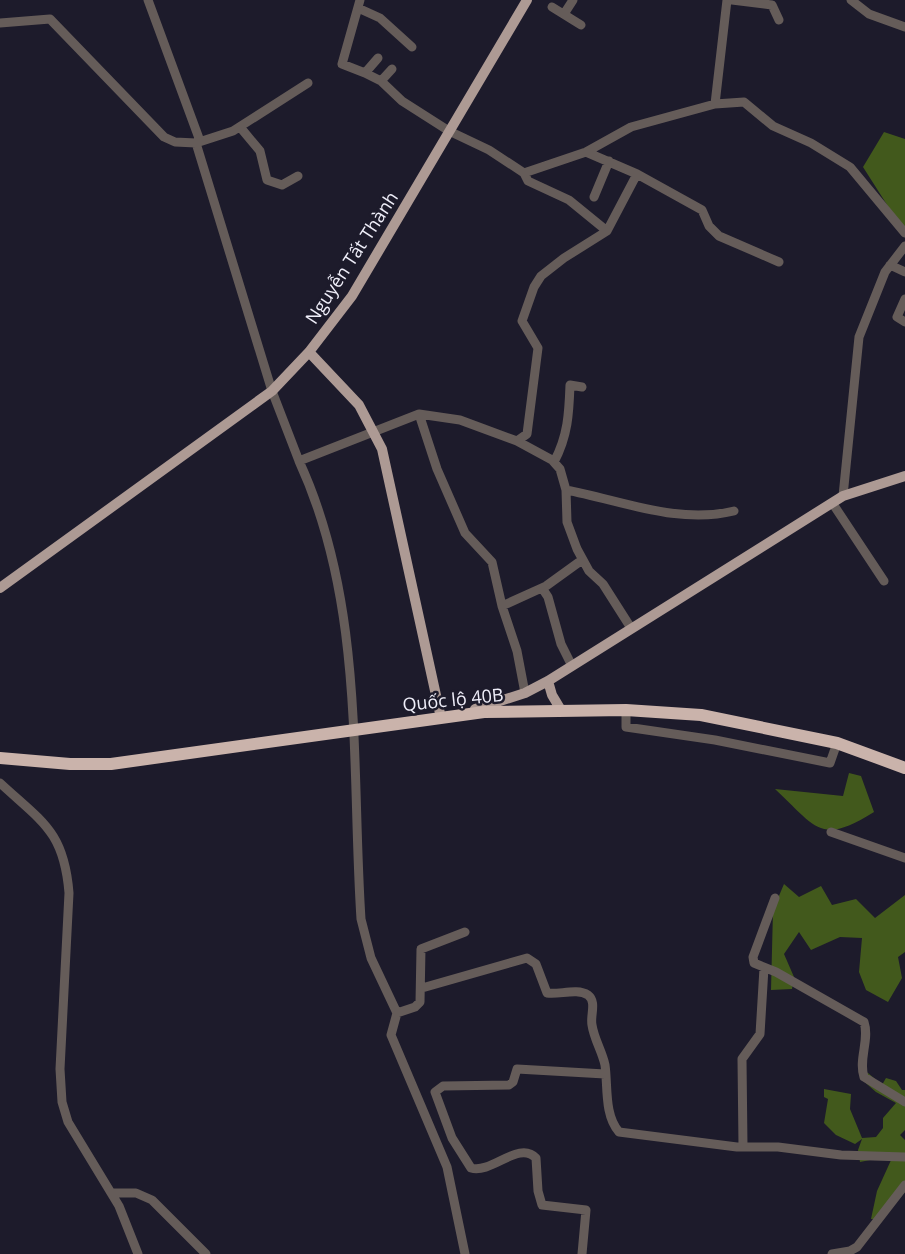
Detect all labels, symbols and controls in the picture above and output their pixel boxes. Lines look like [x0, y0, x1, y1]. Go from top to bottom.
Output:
street label: Nguyễn Tất Thành [299, 187, 403, 328]
street label: Quốc lộ 40B [401, 682, 505, 716]

